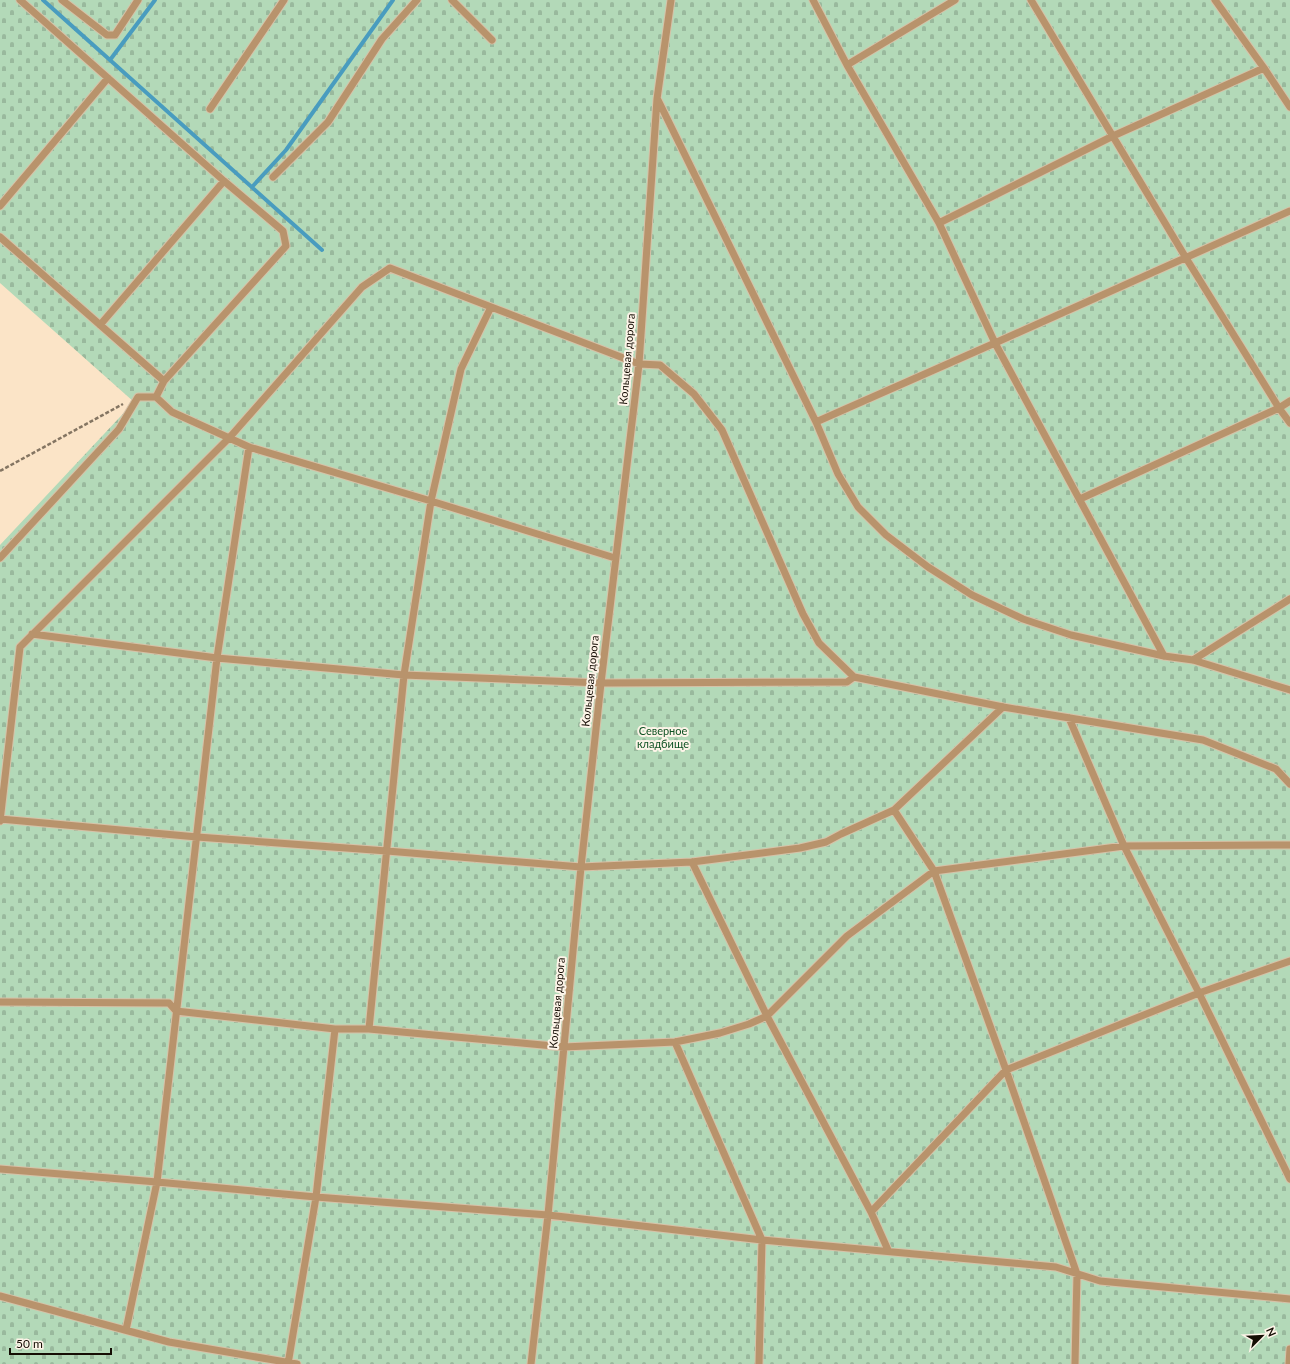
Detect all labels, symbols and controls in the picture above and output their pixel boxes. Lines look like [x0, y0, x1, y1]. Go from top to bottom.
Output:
street label: Кольцевая дорога [616, 313, 637, 405]
street label: Кольцевая дорога [578, 635, 601, 727]
park label: Северное кладбище [637, 724, 689, 750]
street label: Кольцевая дорога [546, 957, 567, 1049]
north arrow [1242, 1316, 1282, 1356]
text: N [1264, 1325, 1279, 1338]
scale bar [10, 1330, 111, 1356]
text: 50 m [16, 1336, 43, 1351]

